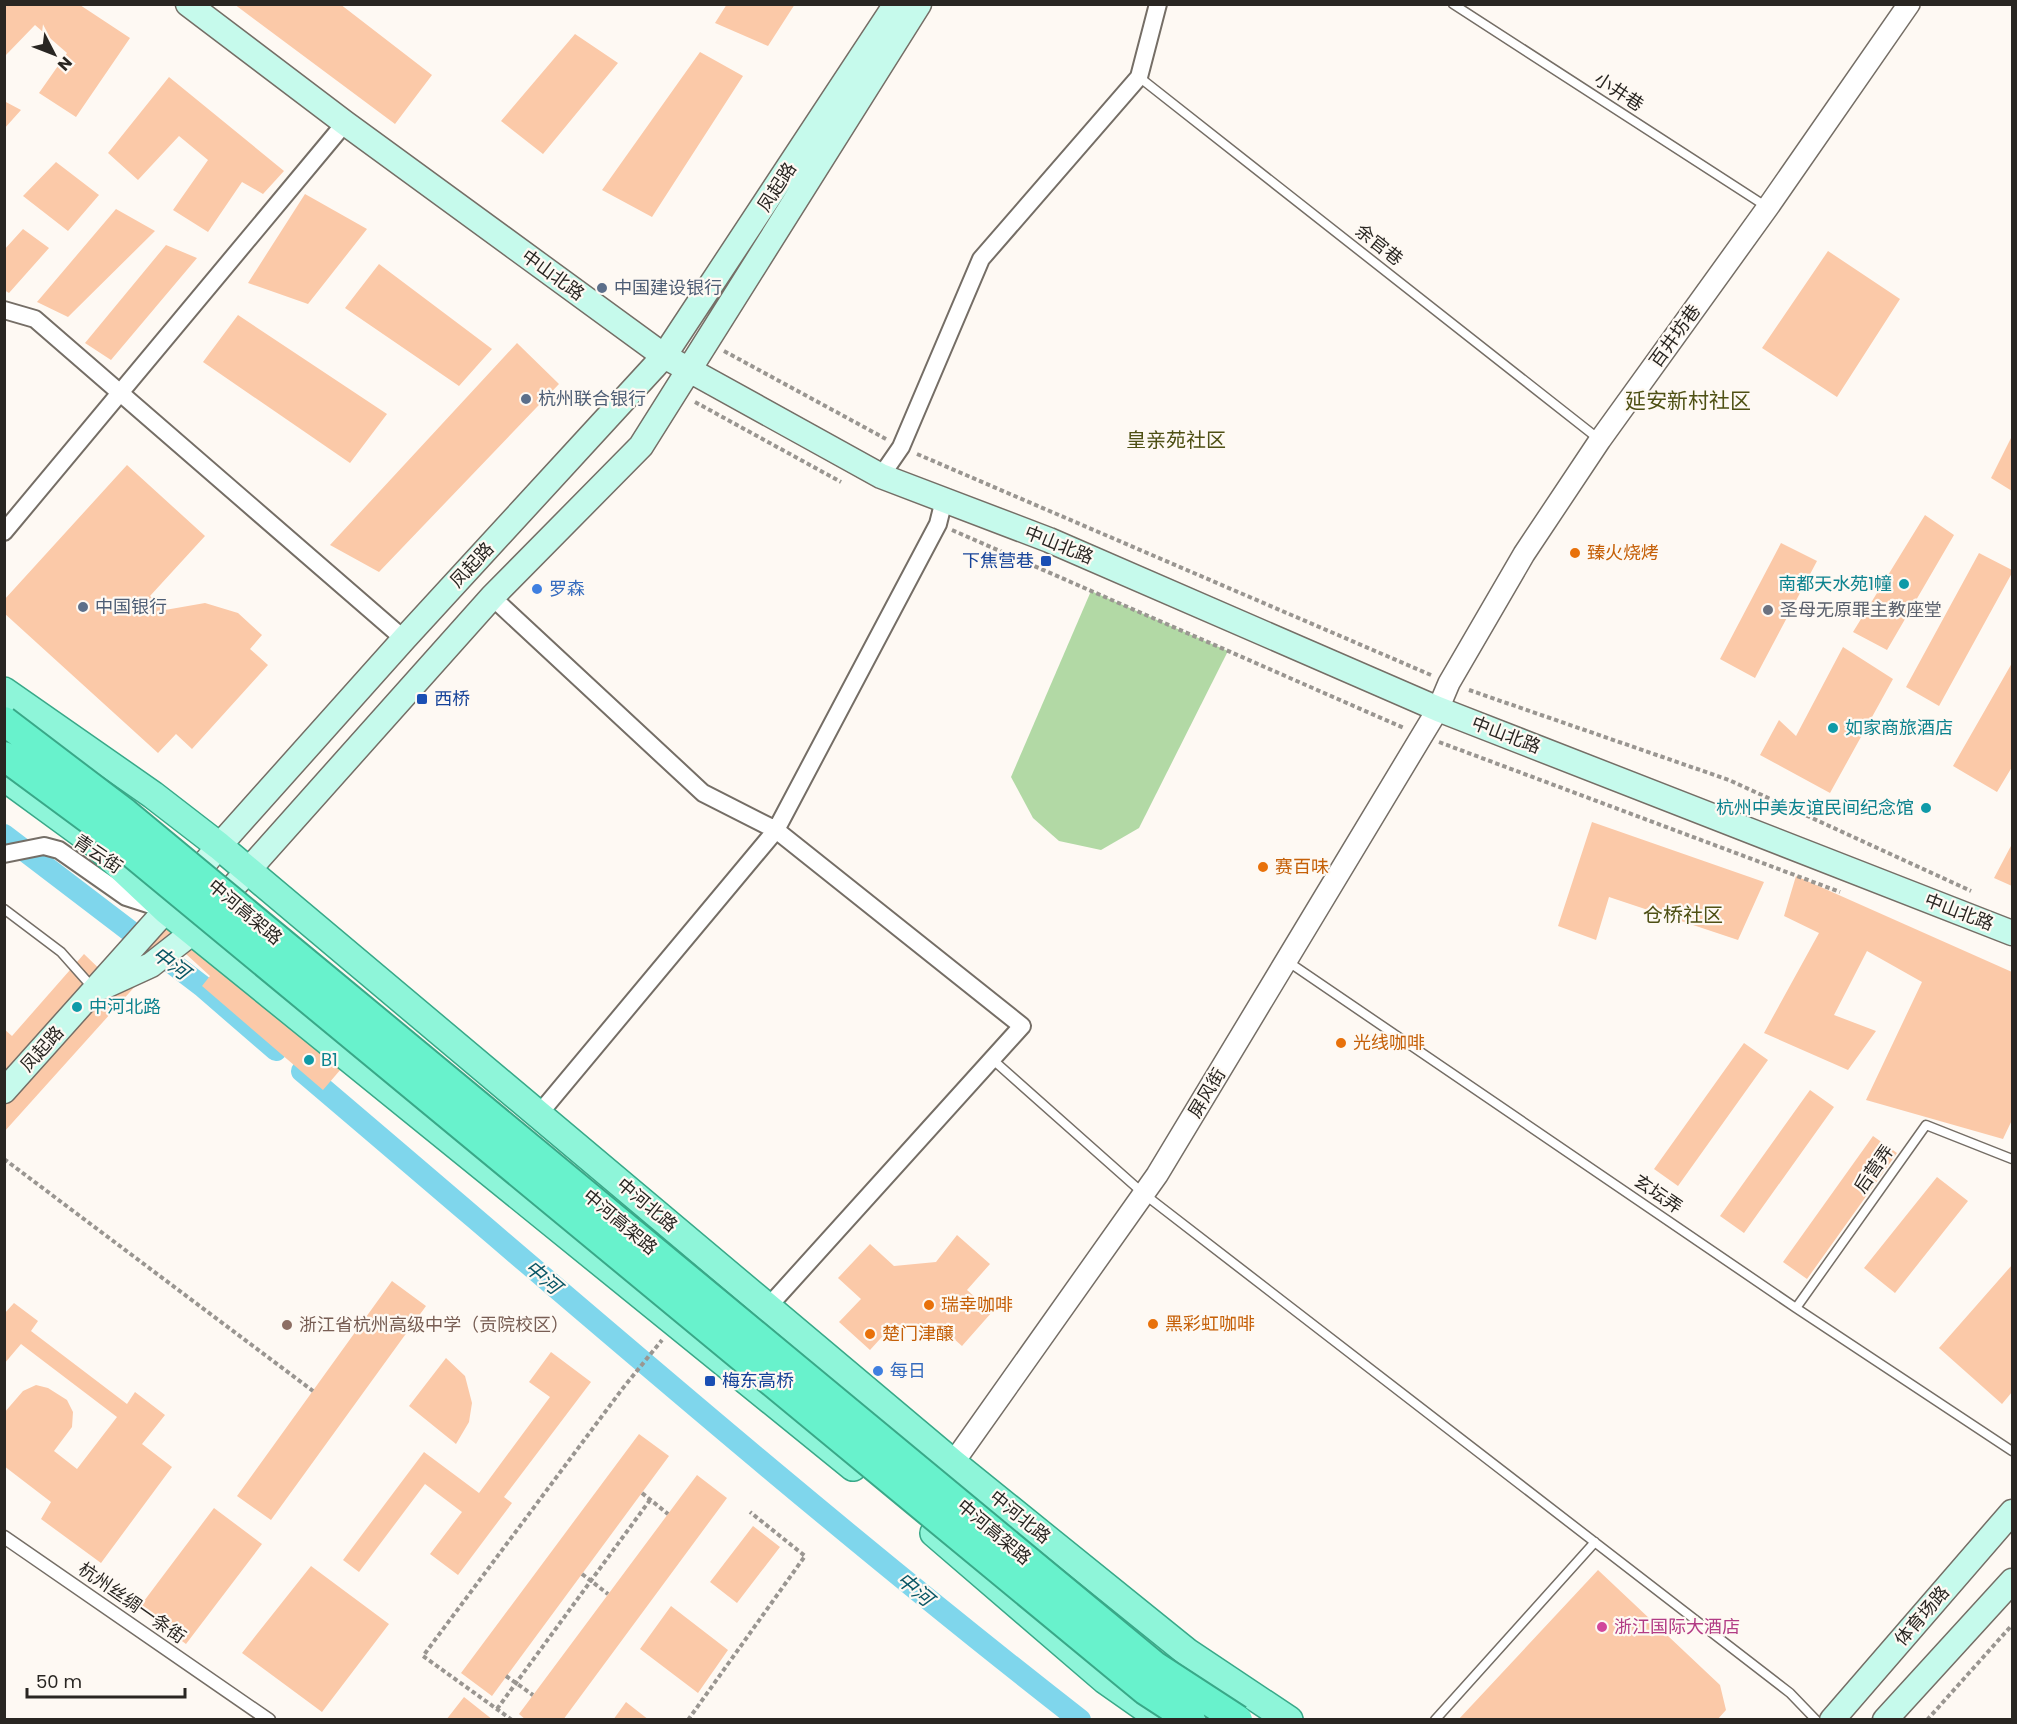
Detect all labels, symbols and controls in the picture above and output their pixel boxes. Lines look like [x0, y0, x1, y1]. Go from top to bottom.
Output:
north arrow [24, 24, 84, 84]
text: N [52, 52, 77, 76]
street label: 小井巷 [1590, 66, 1649, 117]
street label: 凤起路 [751, 157, 802, 216]
street label: 余官巷 [1350, 218, 1408, 271]
street label: 中山北路 [517, 243, 590, 306]
place label: 中国建设银行 [614, 275, 722, 300]
marker: 中国建设银行 [595, 281, 609, 295]
street label: 百井坊巷 [1643, 299, 1706, 372]
place label: 杭州联合银行 [538, 386, 646, 411]
district label: 延安新村社区 [1625, 386, 1751, 415]
marker: 杭州联合银行 [519, 392, 533, 406]
district label: 皇亲苑社区 [1126, 426, 1226, 454]
street label: 中山北路 [1021, 519, 1097, 570]
street label: 凤起路 [444, 536, 499, 593]
place label: 臻火烧烤 [1587, 540, 1659, 565]
marker: 臻火烧烤 [1568, 546, 1582, 560]
place label: 下焦营巷 [962, 548, 1034, 573]
marker: 下焦营巷 [1039, 554, 1053, 568]
place label: 南都天水苑1幢 [1778, 571, 1892, 596]
place label: 罗森 [549, 576, 585, 601]
marker: 南都天水苑1幢 [1897, 577, 1911, 591]
marker: 罗森 [530, 582, 544, 596]
place label: 中国银行 [95, 594, 167, 619]
place label: 圣母无原罪主教座堂 [1780, 597, 1942, 622]
marker: 中国银行 [76, 600, 90, 614]
marker: 圣母无原罪主教座堂 [1761, 603, 1775, 617]
place label: 西桥 [434, 686, 470, 711]
marker: 西桥 [415, 692, 429, 706]
street label: 中山北路 [1468, 710, 1544, 759]
place label: 如家商旅酒店 [1845, 715, 1953, 740]
marker: 如家商旅酒店 [1826, 721, 1840, 735]
place label: 杭州中美友谊民间纪念馆 [1716, 795, 1914, 820]
marker: 杭州中美友谊民间纪念馆 [1919, 801, 1933, 815]
street label: 青云街 [69, 828, 128, 879]
place label: 赛百味 [1275, 854, 1329, 879]
marker: 赛百味 [1256, 860, 1270, 874]
street label: 中河高架路 [203, 873, 288, 950]
street label: 中山北路 [1921, 887, 1997, 936]
district label: 仓桥社区 [1643, 901, 1723, 929]
water label: 中河 [147, 940, 199, 989]
place label: 中河北路 [89, 994, 161, 1019]
marker: 中河北路 [70, 1000, 84, 1014]
street label: 凤起路 [14, 1020, 69, 1077]
place label: 光线咖啡 [1353, 1030, 1425, 1055]
marker: 光线咖啡 [1334, 1036, 1348, 1050]
place label: B1 [321, 1047, 338, 1072]
marker: B1 [302, 1053, 316, 1067]
street label: 屏风街 [1182, 1063, 1231, 1122]
street label: 后营弄 [1848, 1139, 1899, 1198]
street label: 玄坛弄 [1629, 1168, 1688, 1219]
street label: 中河北路 [612, 1172, 683, 1237]
street label: 中河高架路 [578, 1183, 663, 1260]
water label: 中河 [519, 1253, 570, 1303]
place label: 瑞幸咖啡 [941, 1292, 1013, 1317]
marker: 瑞幸咖啡 [922, 1298, 936, 1312]
place label: 黑彩虹咖啡 [1165, 1311, 1255, 1336]
place label: 浙江省杭州高级中学（贡院校区） [299, 1312, 569, 1337]
marker: 黑彩虹咖啡 [1146, 1317, 1160, 1331]
marker: 浙江省杭州高级中学（贡院校区） [280, 1318, 294, 1332]
place label: 楚门津醸 [882, 1321, 954, 1346]
marker: 楚门津醸 [863, 1327, 877, 1341]
place label: 每日 [890, 1358, 926, 1383]
marker: 每日 [871, 1364, 885, 1378]
place label: 梅东高桥 [722, 1368, 794, 1393]
marker: 梅东高桥 [703, 1374, 717, 1388]
street label: 中河北路 [984, 1484, 1056, 1549]
street label: 中河高架路 [952, 1493, 1037, 1570]
street label: 杭州丝绸一条街 [74, 1556, 191, 1649]
water label: 中河 [891, 1565, 942, 1615]
street label: 体育场路 [1889, 1580, 1955, 1651]
place label: 浙江国际大酒店 [1614, 1614, 1740, 1639]
marker: 浙江国际大酒店 [1595, 1620, 1609, 1634]
scale bar [27, 1661, 184, 1699]
text: 50 m [36, 1669, 82, 1694]

